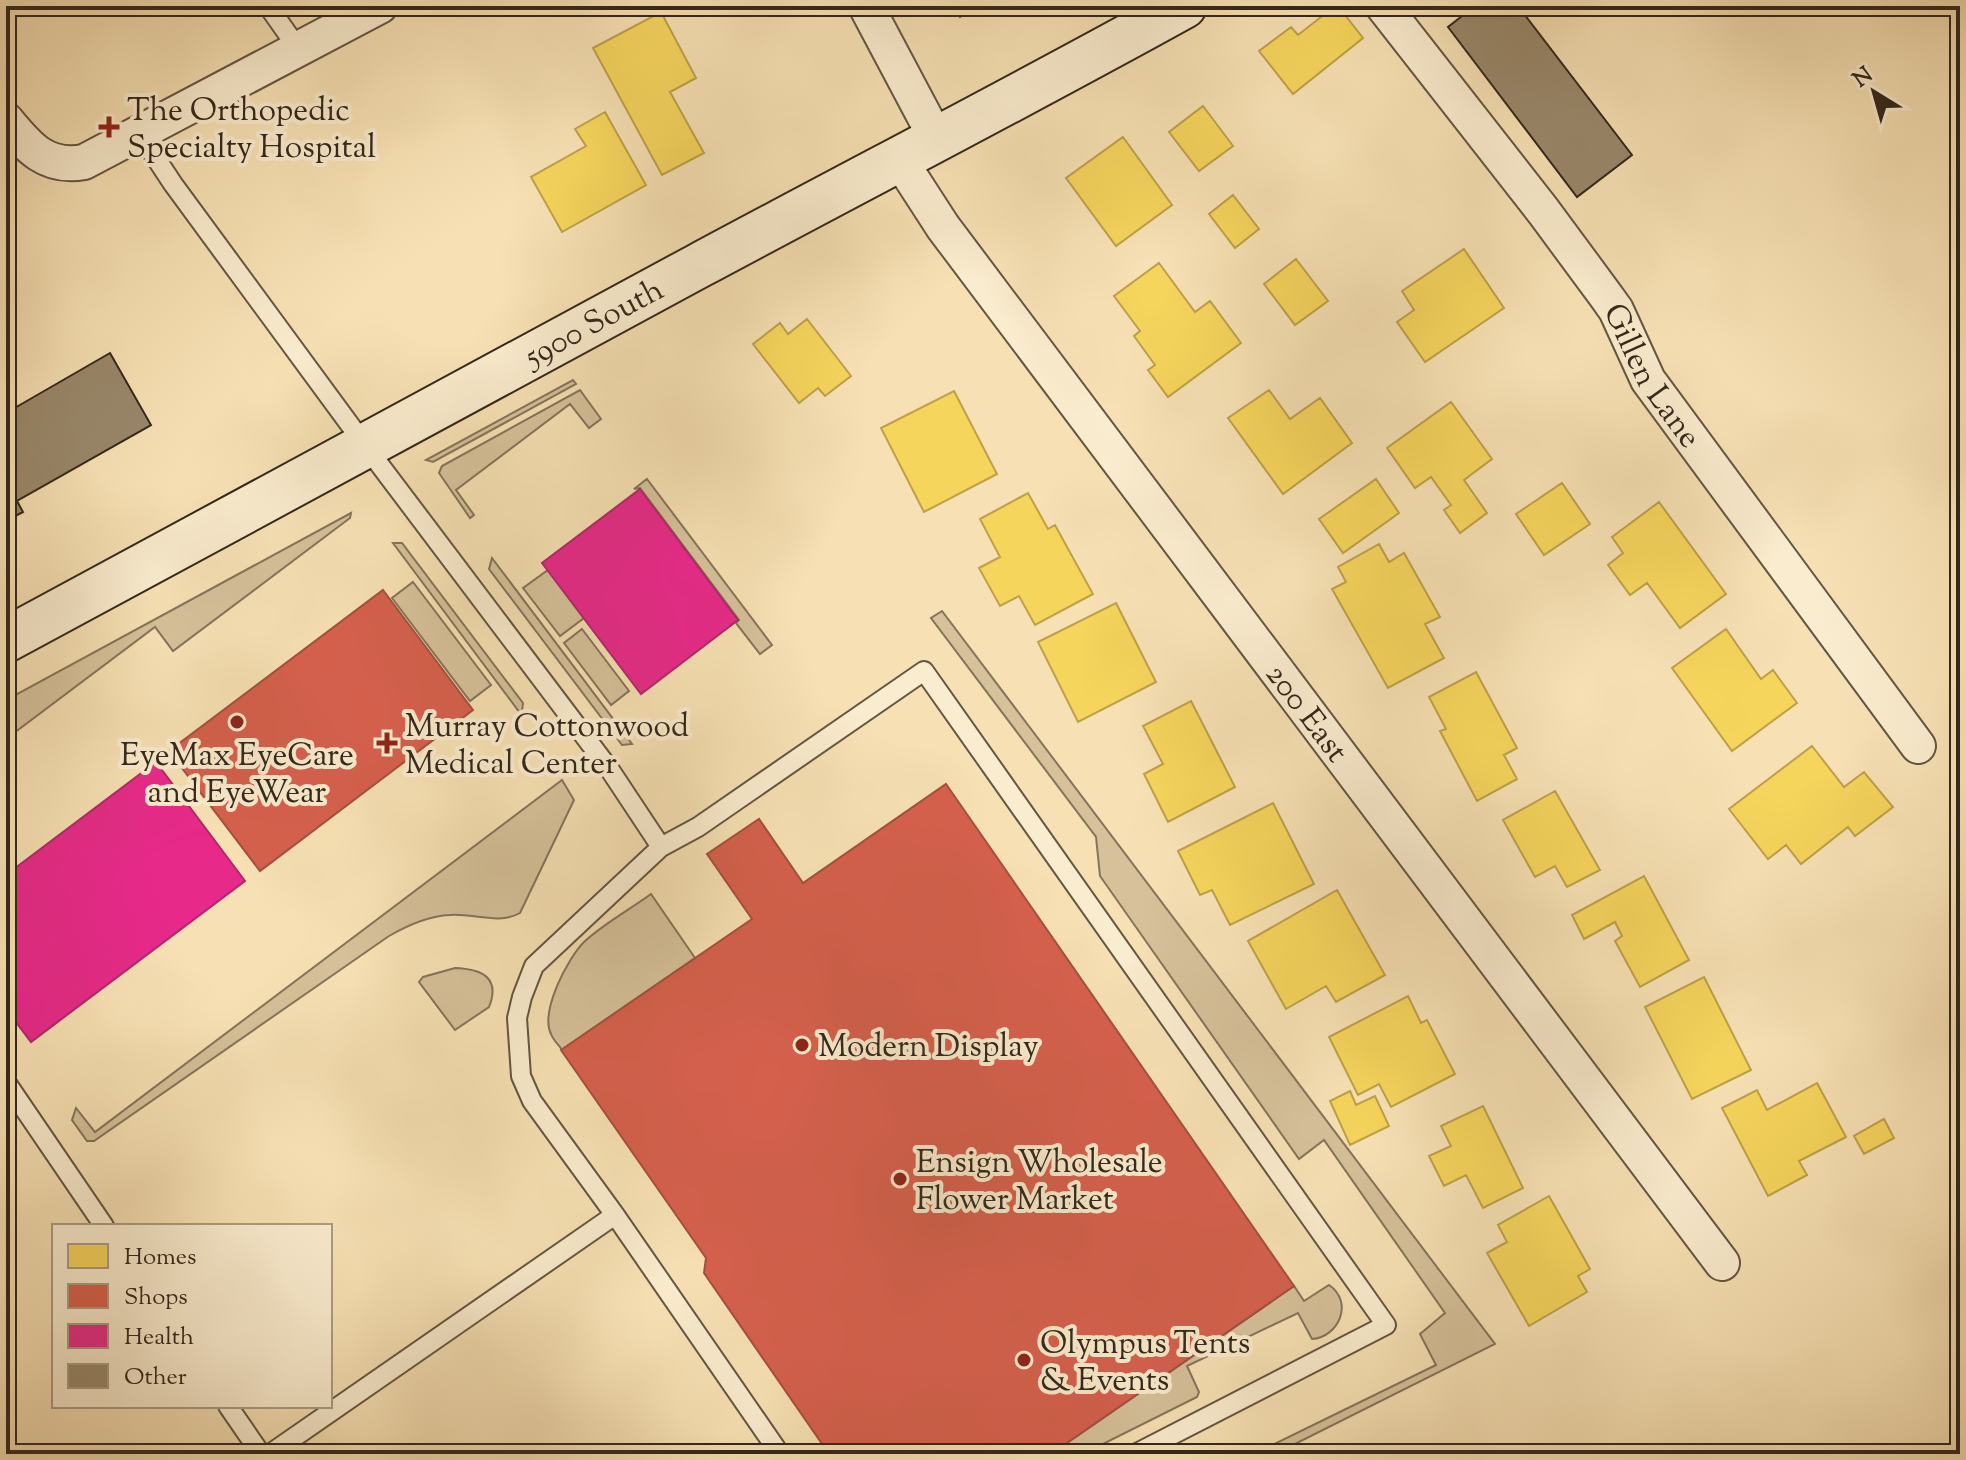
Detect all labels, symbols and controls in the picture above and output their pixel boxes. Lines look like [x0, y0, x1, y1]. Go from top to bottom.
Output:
north arrow [1834, 52, 1914, 132]
text: N [1847, 60, 1881, 96]
place label: The Orthopedic Specialty Hospital [127, 89, 376, 172]
marker: The Orthopedic Specialty Hospital [98, 116, 120, 138]
street label: 5900 South [515, 268, 673, 382]
street label: Gillen Lane [1590, 297, 1711, 459]
street label: 200 East [1253, 655, 1358, 773]
place label: Murray Cottonwood Medical Center [405, 705, 689, 788]
marker: EyeMax EyeCare and EyeWear [228, 713, 246, 731]
marker: Murray Cottonwood Medical Center [376, 732, 398, 754]
place label: EyeMax EyeCare and EyeWear [120, 734, 354, 817]
place label: Modern Display [818, 1025, 1039, 1071]
marker: Modern Display [793, 1036, 811, 1054]
place label: Ensign Wholesale Flower Market [916, 1141, 1163, 1224]
marker: Ensign Wholesale Flower Market [891, 1170, 909, 1188]
legend [52, 1224, 332, 1408]
text: Homes [124, 1241, 196, 1275]
text: Shops [124, 1281, 188, 1315]
text: Health [124, 1321, 194, 1355]
place label: Olympus Tents & Events [1040, 1322, 1250, 1405]
marker: Olympus Tents & Events [1015, 1351, 1033, 1369]
text: Other [124, 1361, 187, 1395]

